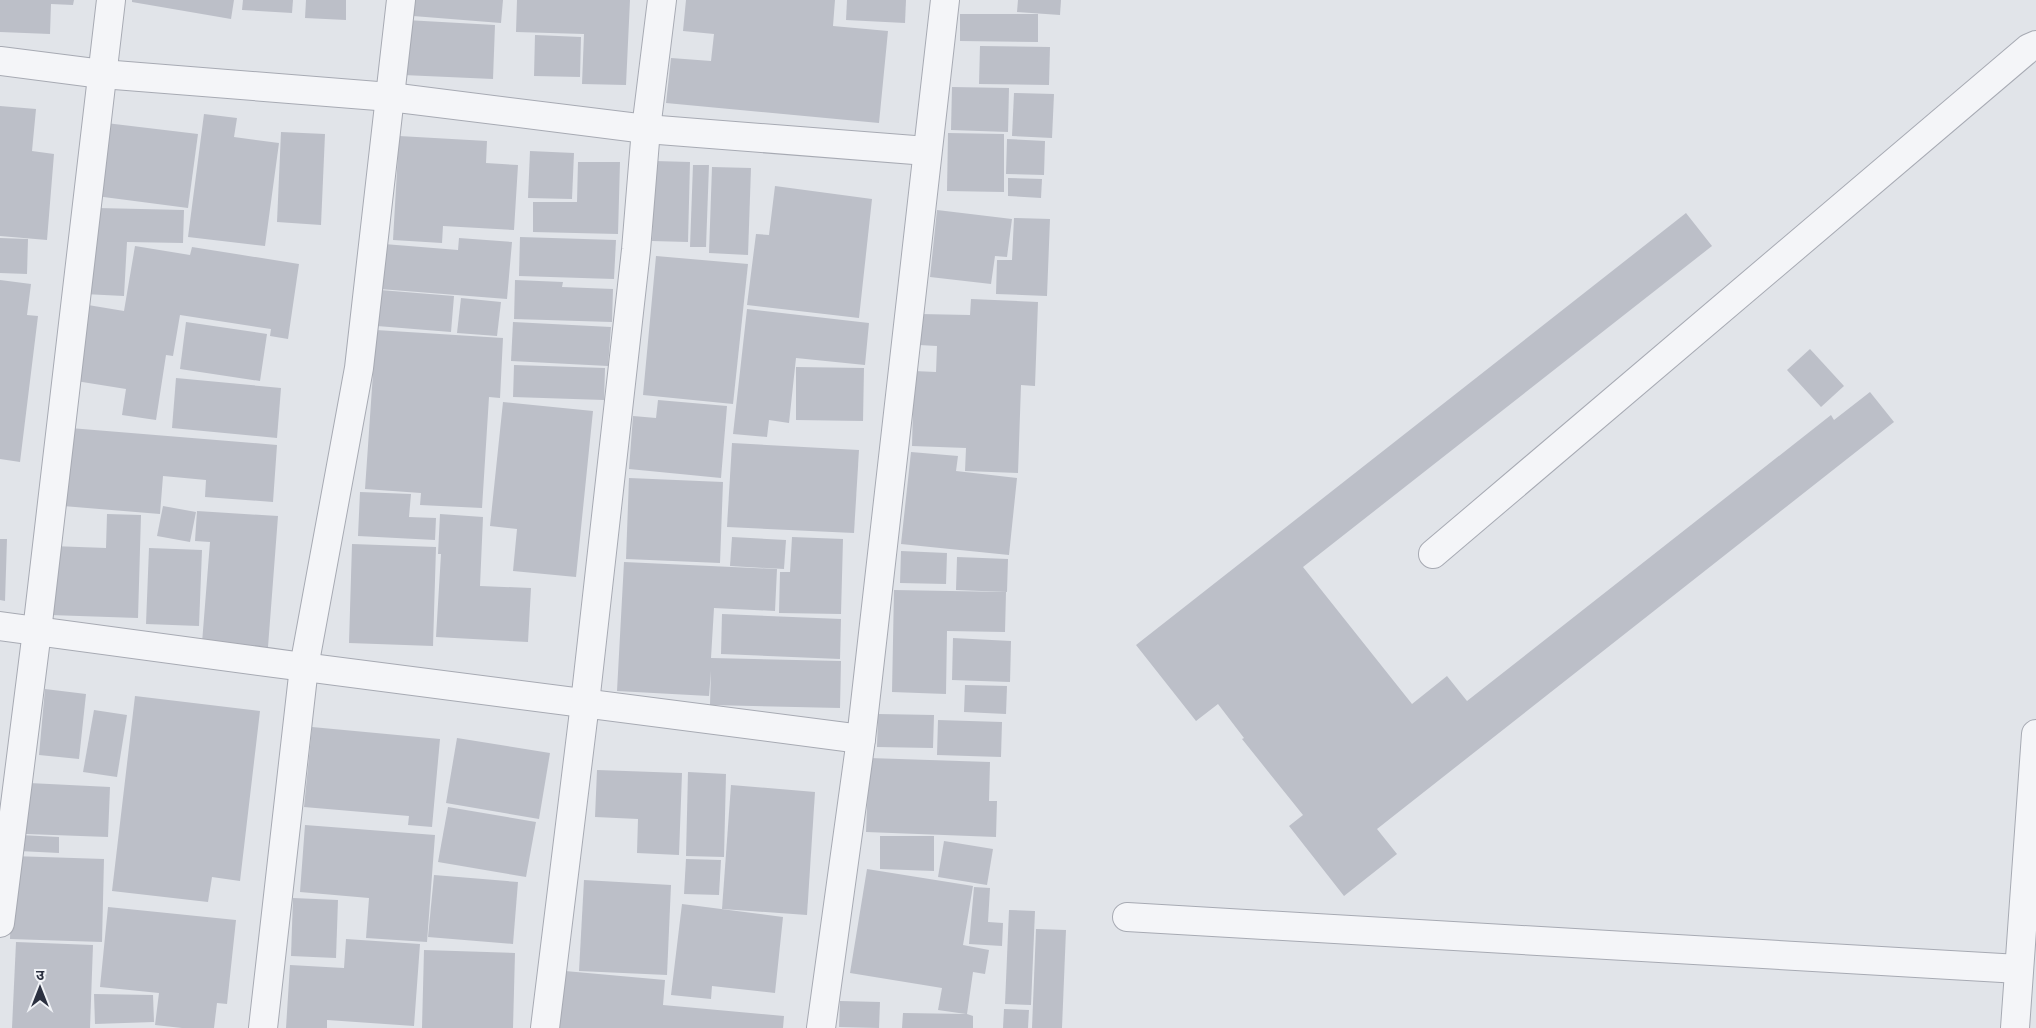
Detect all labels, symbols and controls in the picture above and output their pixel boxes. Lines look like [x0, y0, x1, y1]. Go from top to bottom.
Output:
north arrow [15, 963, 65, 1013]
text: उ [36, 966, 45, 984]

